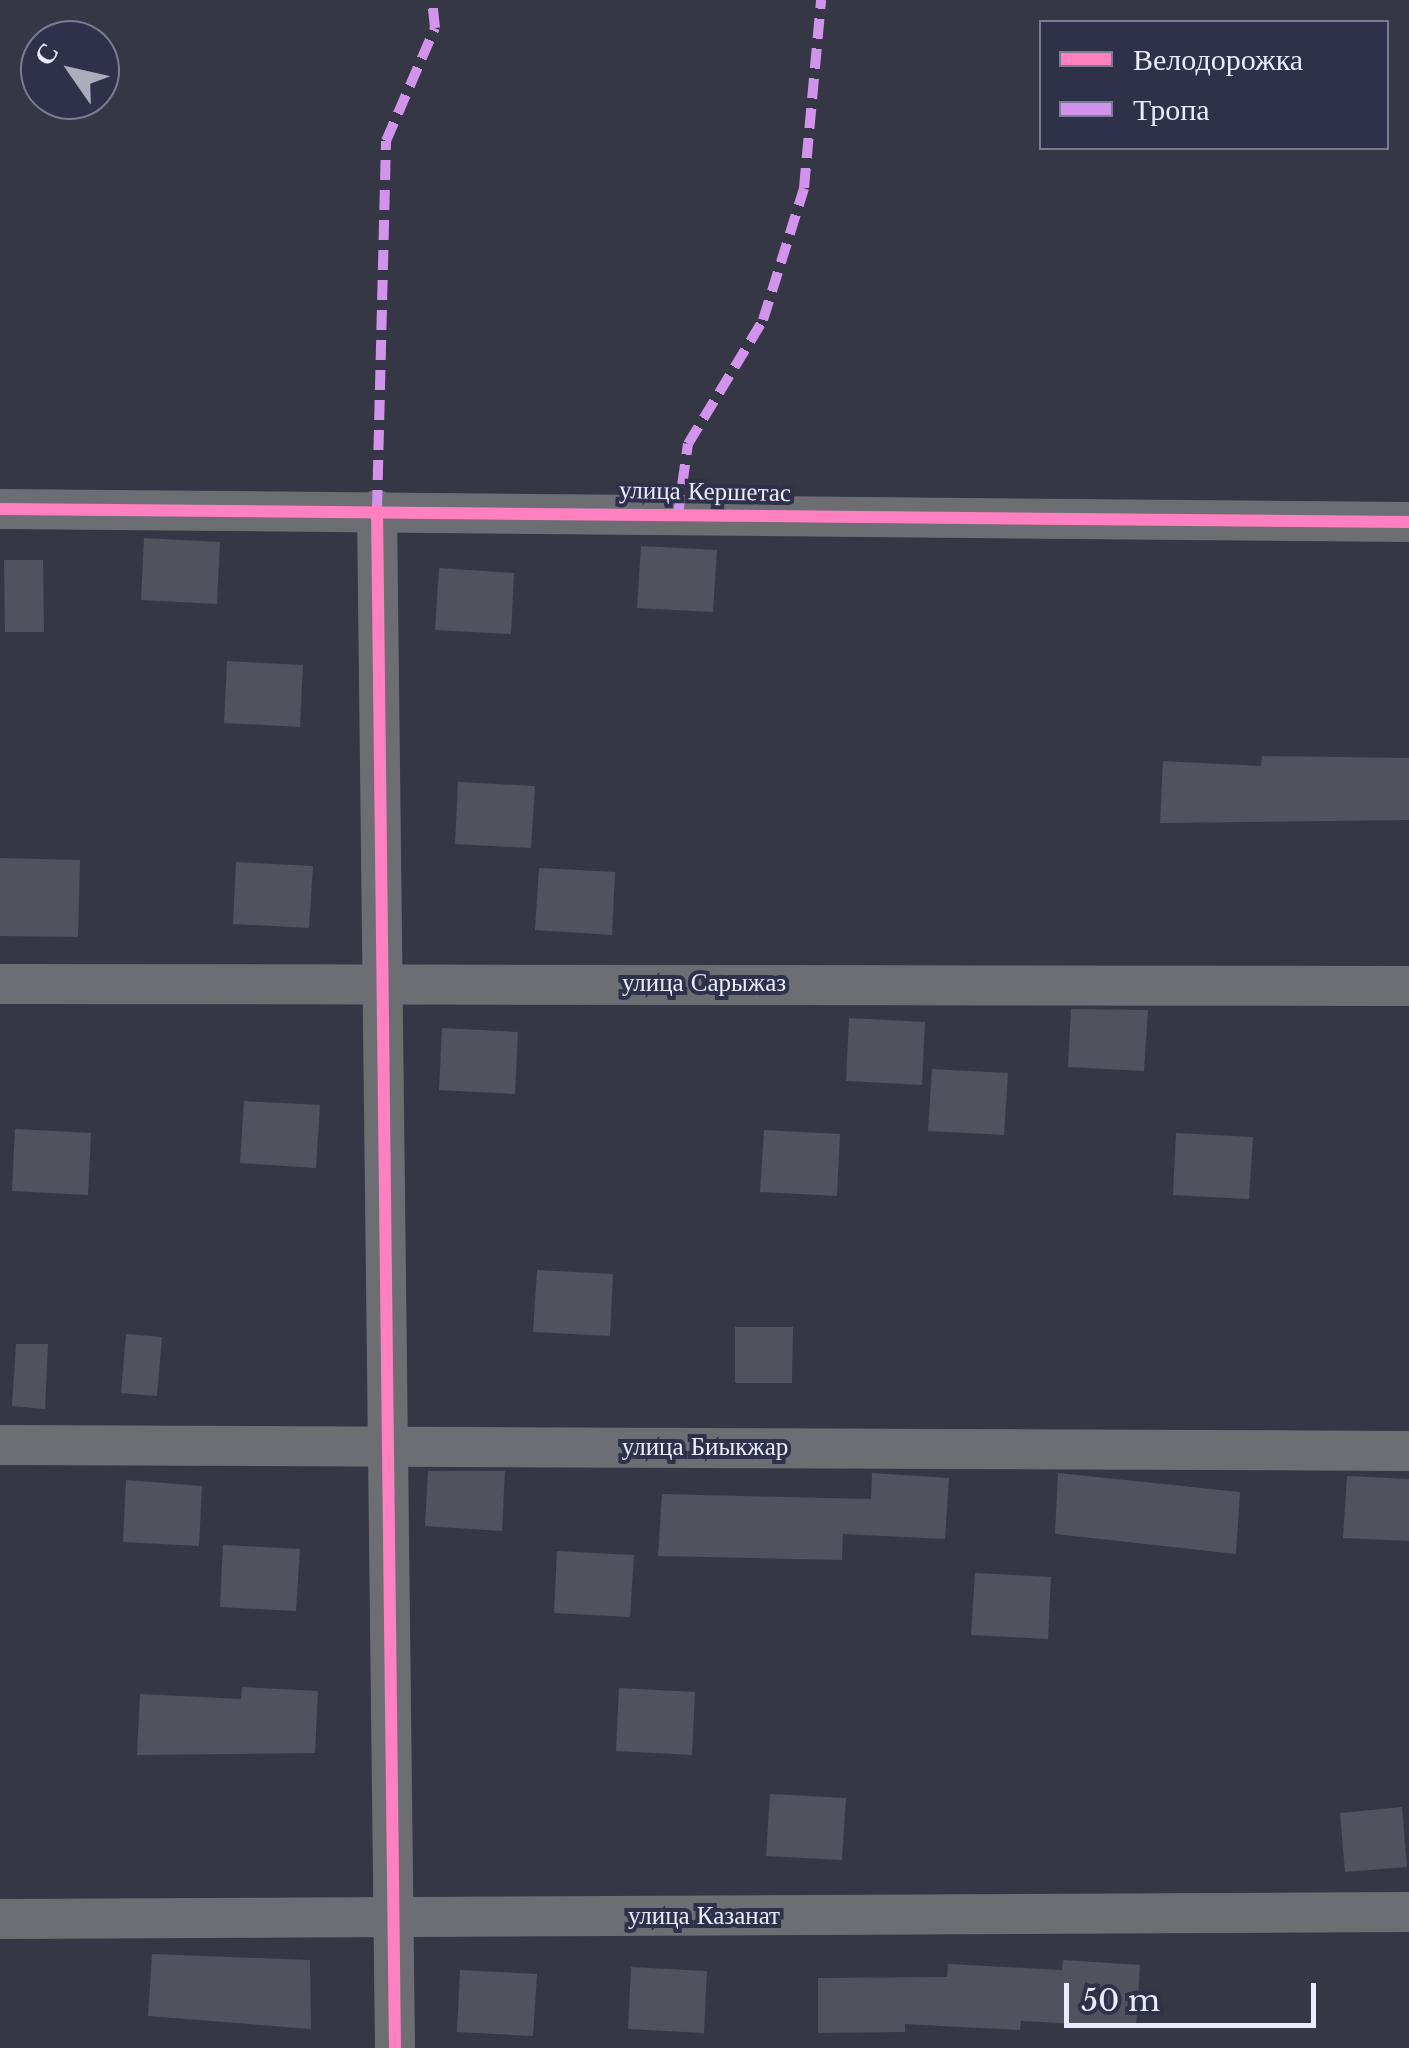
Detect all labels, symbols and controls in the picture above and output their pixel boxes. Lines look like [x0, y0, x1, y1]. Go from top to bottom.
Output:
north arrow [20, 20, 120, 120]
legend [1039, 20, 1389, 150]
text: С [26, 36, 67, 72]
text: Велодорожка [1133, 41, 1303, 78]
text: Тропа [1133, 91, 1210, 128]
street label: улица Кершетас [619, 476, 791, 508]
street label: улица Сарыжаз [622, 968, 786, 998]
street label: улица Биыкжар [622, 1432, 788, 1462]
street label: улица Казанат [628, 1901, 780, 1931]
scale bar [1069, 1963, 1322, 2025]
text: 50 m [1081, 1982, 1160, 2019]

